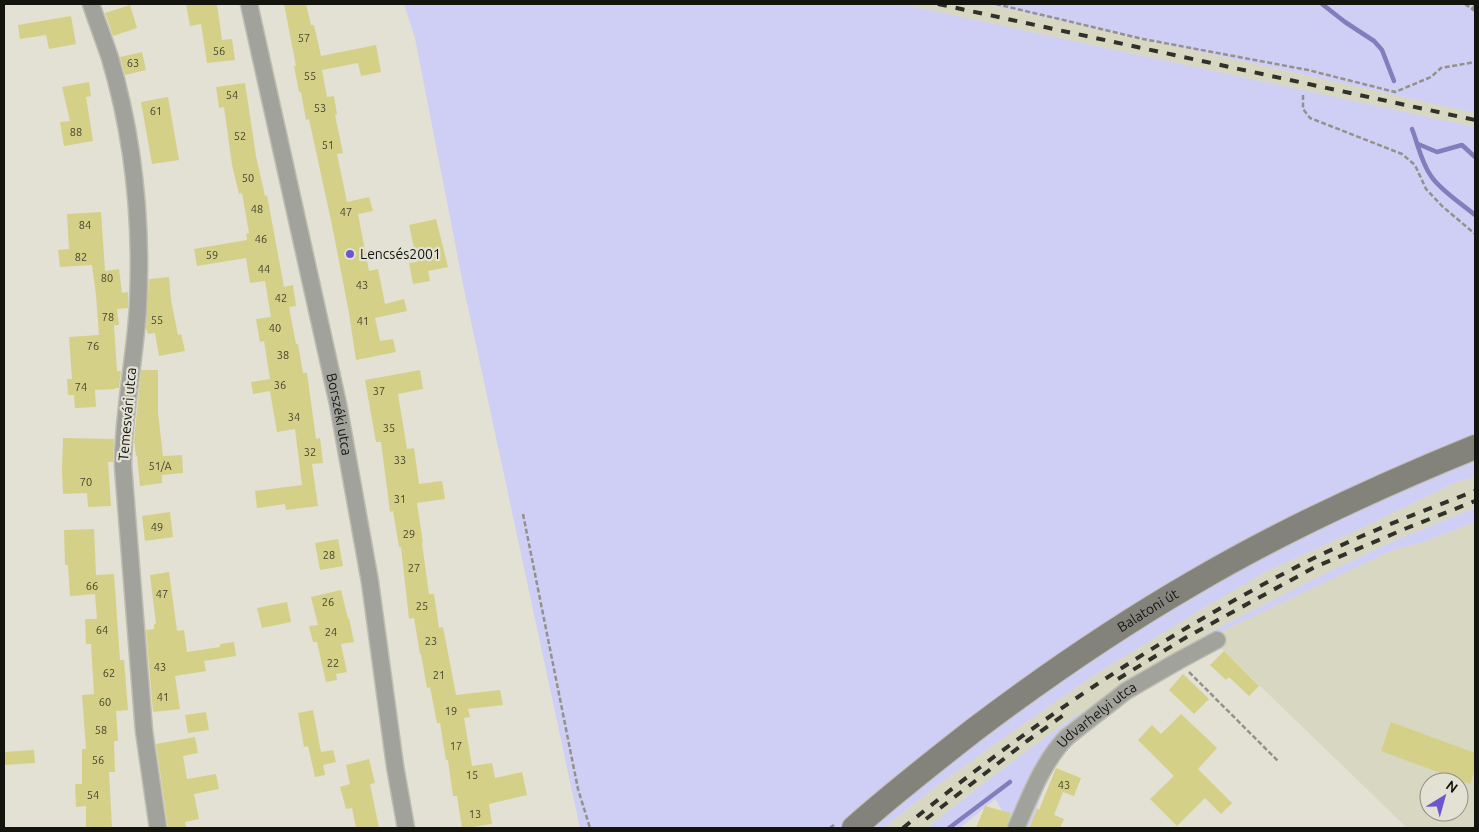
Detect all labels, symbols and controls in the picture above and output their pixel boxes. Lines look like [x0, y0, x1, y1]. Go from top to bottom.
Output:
house number: 57 [298, 32, 310, 44]
house number: 56 [213, 45, 225, 57]
house number: 63 [127, 57, 139, 69]
house number: 55 [304, 70, 316, 82]
house number: 54 [226, 89, 238, 101]
house number: 53 [314, 102, 326, 114]
house number: 61 [150, 105, 162, 117]
house number: 88 [70, 126, 82, 138]
house number: 52 [234, 130, 246, 142]
house number: 51 [322, 139, 334, 151]
house number: 50 [242, 172, 254, 184]
house number: 48 [251, 203, 263, 215]
house number: 47 [340, 206, 352, 218]
house number: 84 [79, 219, 91, 231]
house number: 46 [255, 233, 267, 245]
place label: Lencsés2001 [360, 246, 441, 262]
marker: Lencsés2001 [344, 248, 356, 260]
house number: 59 [206, 249, 218, 261]
house number: 82 [75, 251, 87, 263]
house number: 44 [258, 263, 270, 275]
house number: 80 [101, 272, 113, 284]
house number: 43 [356, 279, 368, 291]
house number: 42 [275, 292, 287, 304]
house number: 78 [102, 311, 114, 323]
house number: 55 [151, 314, 163, 326]
house number: 41 [357, 315, 369, 327]
house number: 40 [269, 322, 281, 334]
house number: 76 [87, 340, 99, 352]
house number: 38 [277, 349, 289, 361]
street label: Temesvári utca [115, 367, 139, 461]
street label: Borszéki utca [323, 372, 355, 457]
house number: 36 [274, 379, 286, 391]
house number: 74 [75, 381, 87, 393]
house number: 37 [373, 385, 385, 397]
house number: 34 [288, 411, 300, 423]
house number: 35 [383, 422, 395, 434]
house number: 32 [304, 446, 316, 458]
house number: 33 [394, 454, 406, 466]
house number: 51/A [148, 460, 172, 472]
house number: 70 [80, 476, 92, 488]
house number: 31 [394, 493, 406, 505]
house number: 49 [151, 521, 163, 533]
house number: 29 [403, 528, 415, 540]
house number: 28 [323, 549, 335, 561]
house number: 27 [408, 562, 420, 574]
house number: 66 [86, 580, 98, 592]
street label: Balatoni út [1114, 585, 1182, 635]
house number: 47 [156, 588, 168, 600]
house number: 26 [322, 596, 334, 608]
house number: 25 [416, 600, 428, 612]
house number: 64 [96, 624, 108, 636]
house number: 24 [325, 626, 337, 638]
house number: 23 [425, 635, 437, 647]
house number: 22 [327, 657, 339, 669]
house number: 43 [154, 661, 166, 673]
house number: 62 [103, 667, 115, 679]
house number: 21 [433, 669, 445, 681]
street label: Udvarhelyi utca [1053, 679, 1139, 751]
house number: 41 [157, 691, 169, 703]
house number: 60 [99, 696, 111, 708]
house number: 19 [445, 705, 457, 717]
house number: 58 [95, 724, 107, 736]
house number: 17 [450, 740, 462, 752]
house number: 56 [92, 754, 104, 766]
house number: 15 [466, 769, 478, 781]
north arrow [1419, 772, 1469, 822]
text: N [1443, 777, 1461, 796]
house number: 43 [1058, 779, 1070, 791]
house number: 54 [87, 789, 99, 801]
house number: 13 [469, 808, 481, 820]

